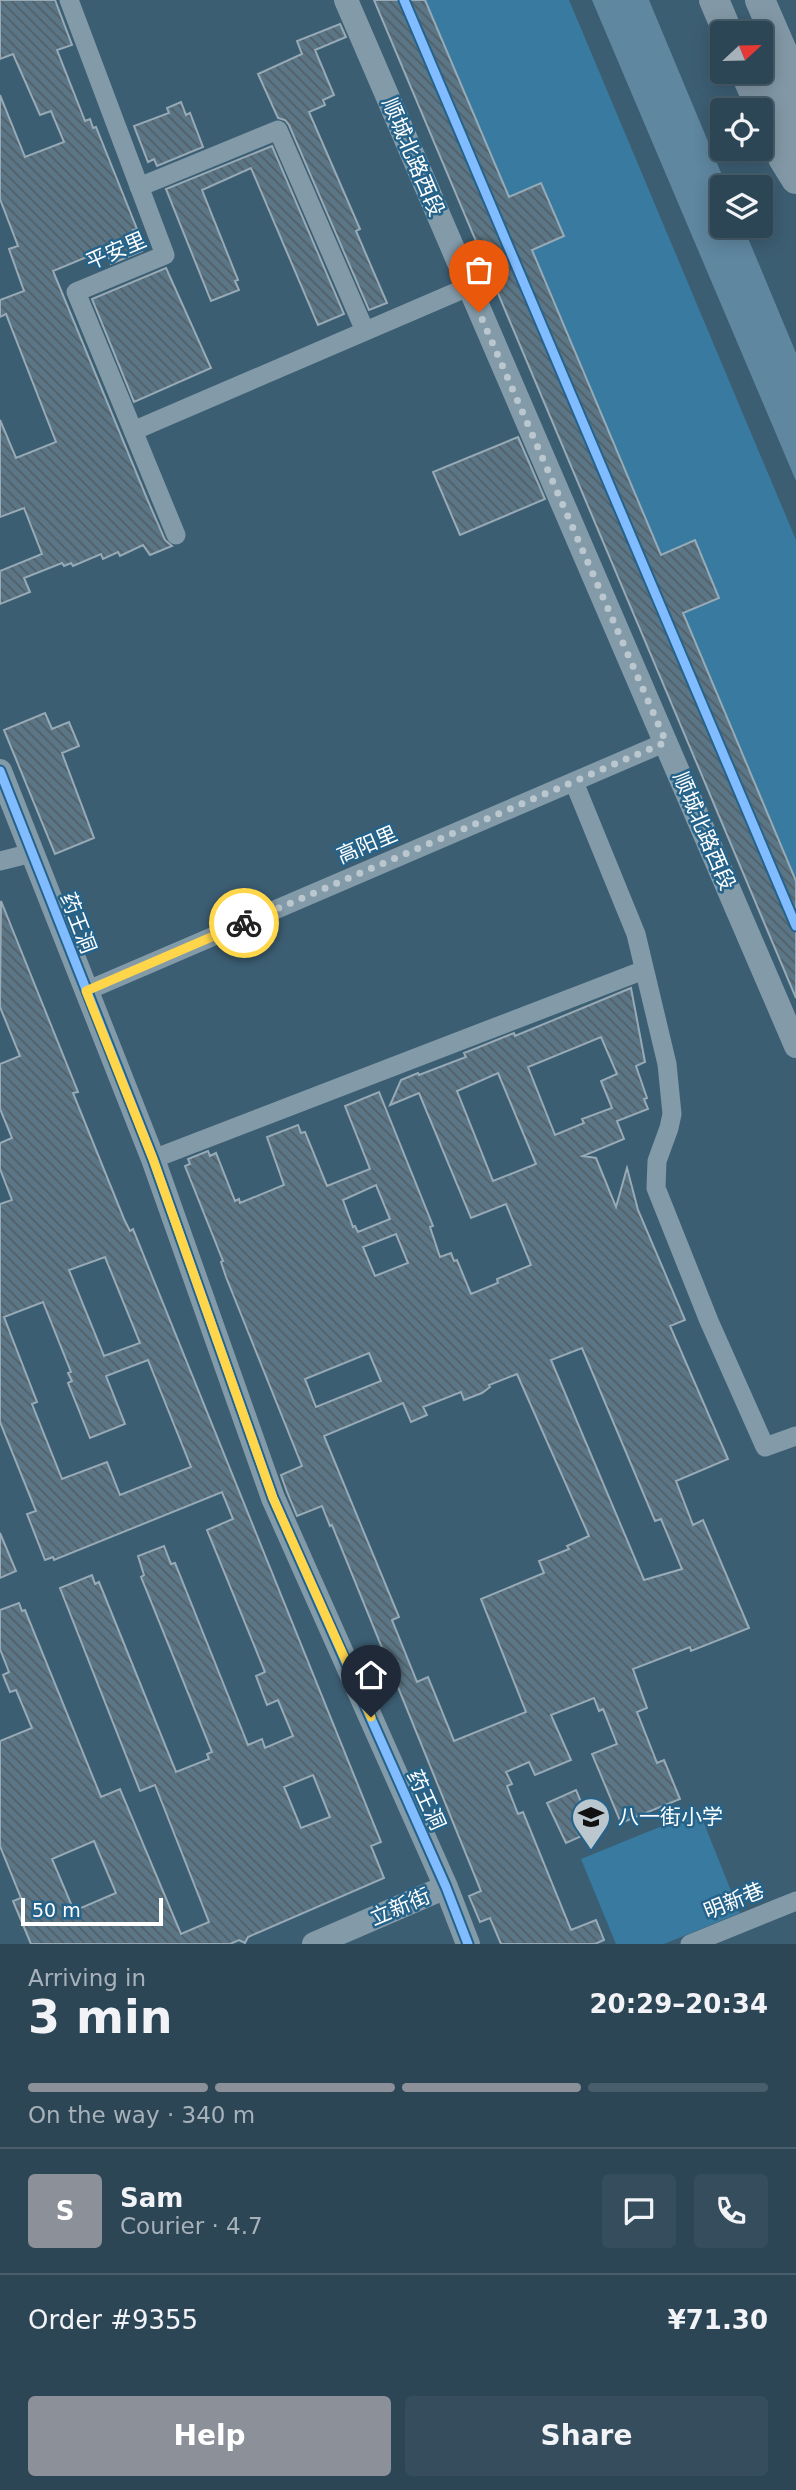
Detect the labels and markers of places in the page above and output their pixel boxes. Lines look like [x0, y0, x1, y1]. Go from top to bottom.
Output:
pin [449, 240, 509, 312]
pin [341, 1645, 401, 1717]
school or university icon: 八一街小学 [570, 1796, 612, 1851]
place label: 八一街小学 [618, 1805, 723, 1829]

